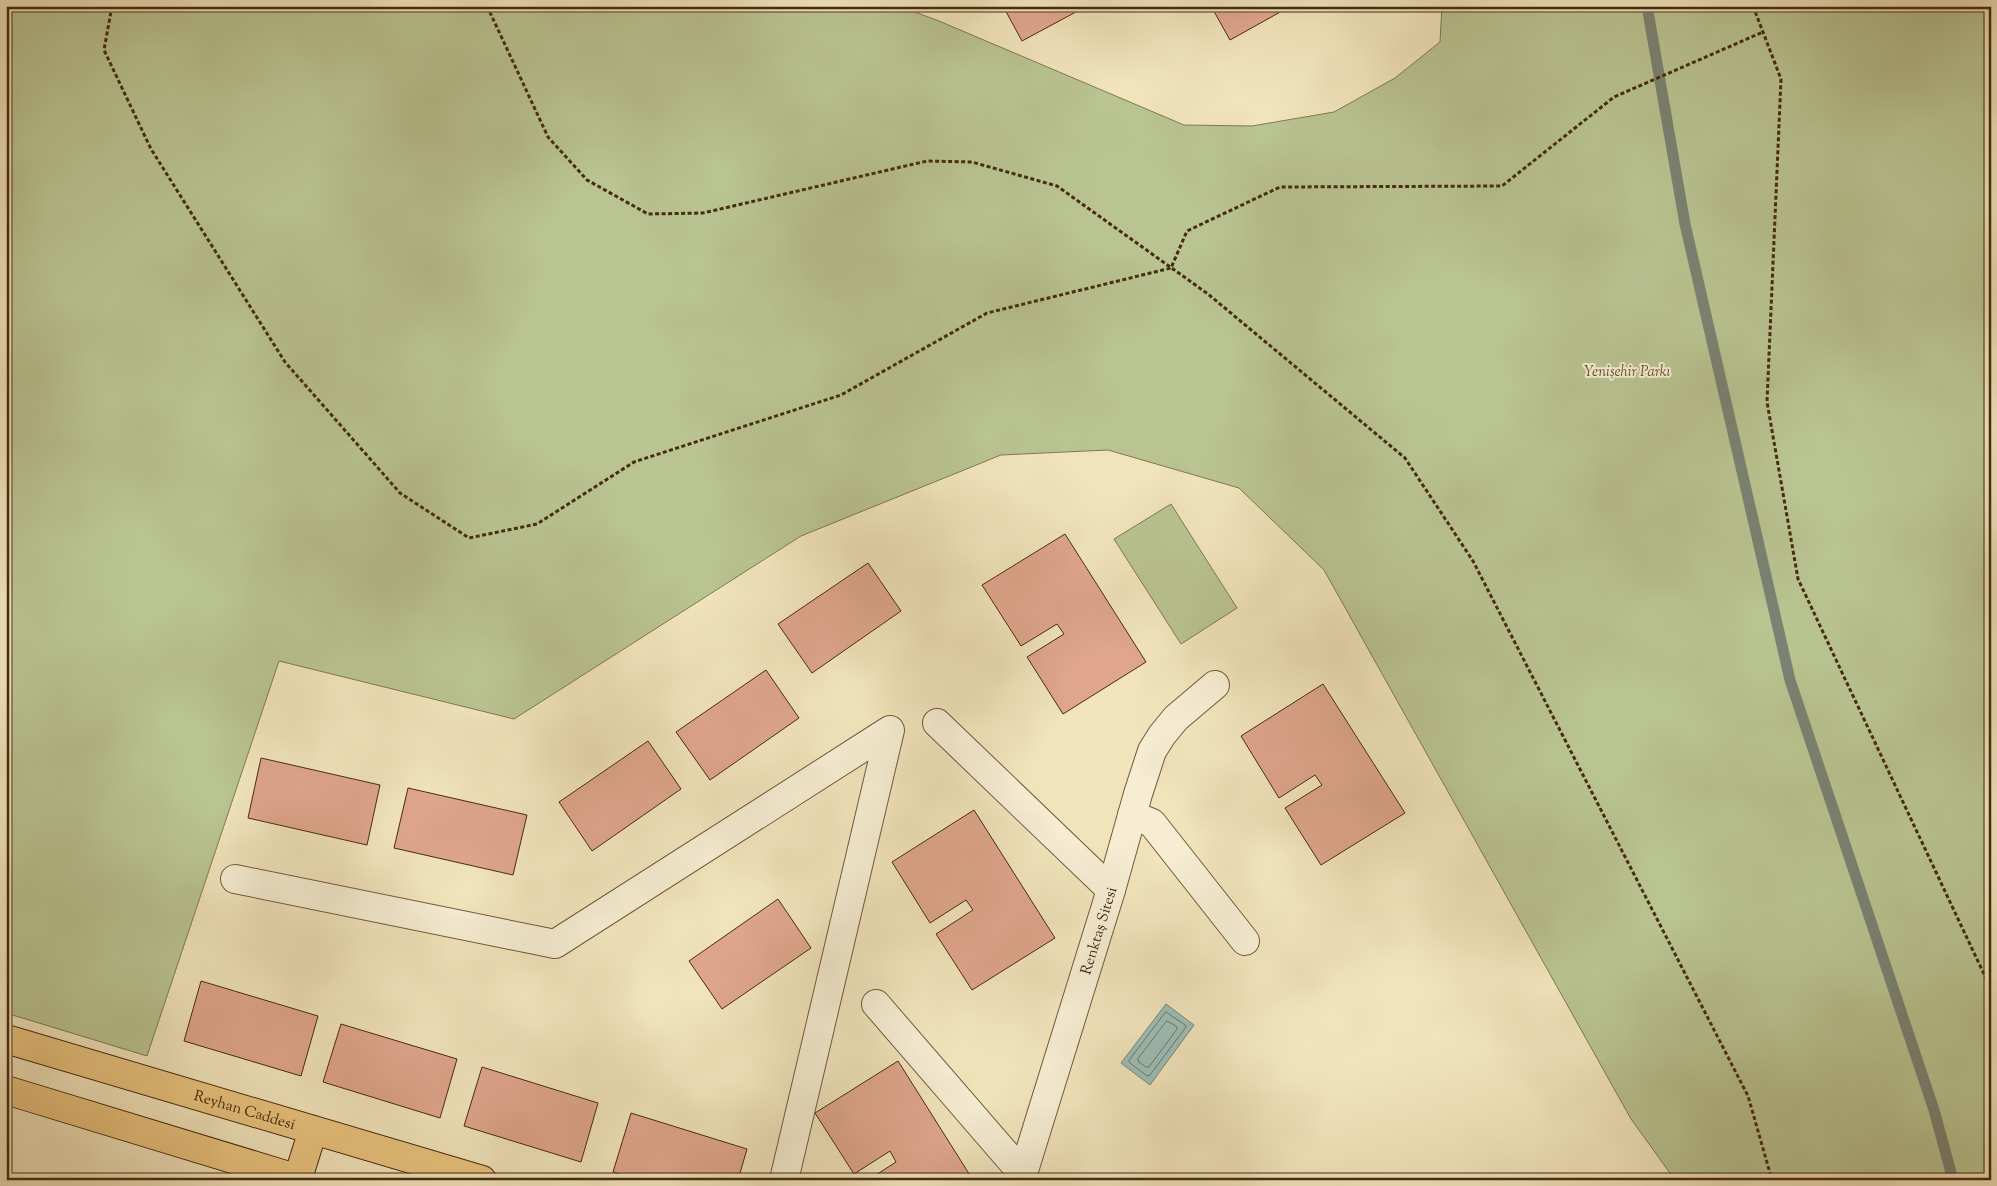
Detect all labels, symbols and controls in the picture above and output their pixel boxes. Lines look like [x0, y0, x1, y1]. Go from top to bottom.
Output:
park label: Yenişehir Parkı [1584, 362, 1671, 383]
street label: Renktaş Sitesi [1076, 885, 1123, 978]
street label: Reyhan Caddesi [191, 1086, 298, 1136]

